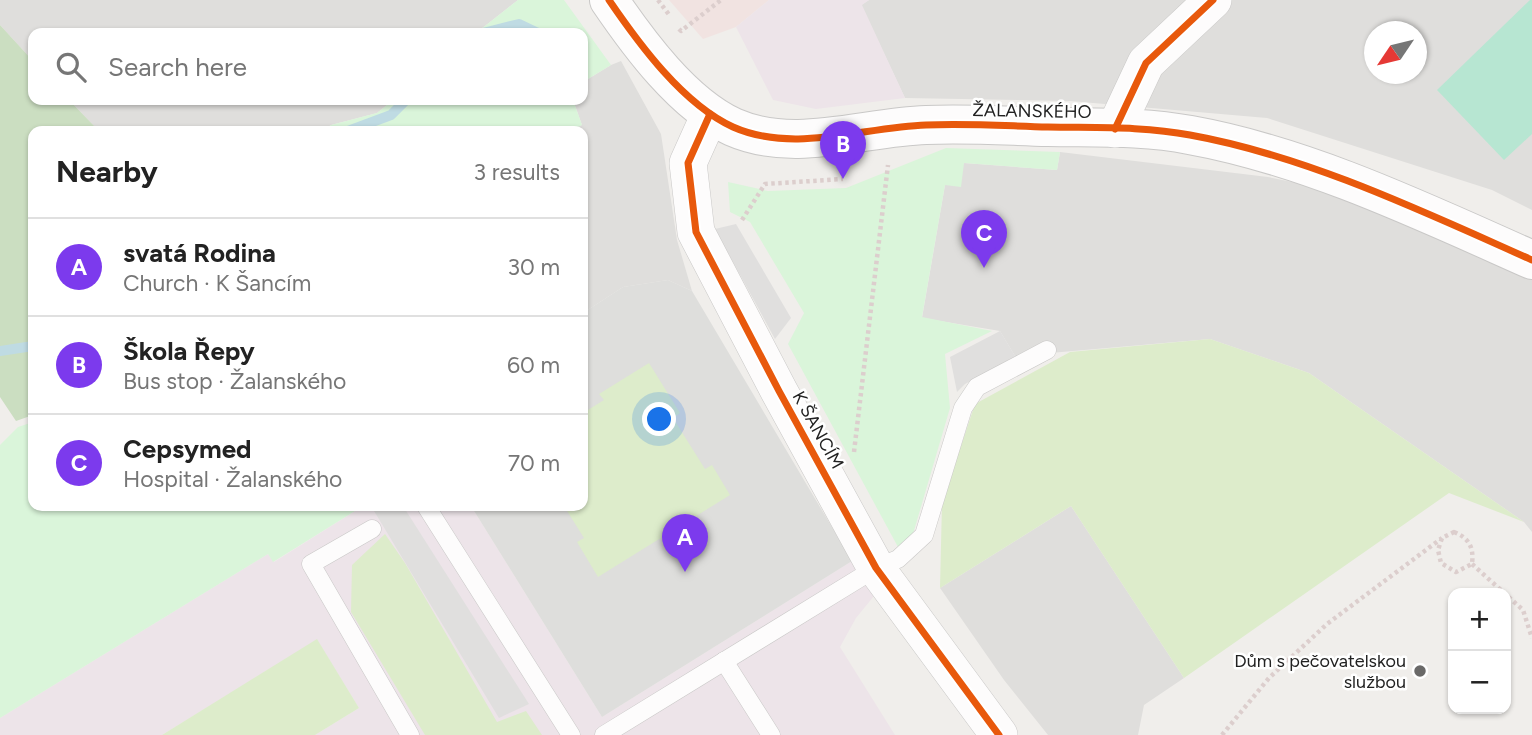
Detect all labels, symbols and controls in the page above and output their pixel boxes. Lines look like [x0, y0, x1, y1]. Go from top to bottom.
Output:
north arrow [1364, 21, 1427, 84]
search box [28, 28, 588, 105]
icon: search [52, 48, 90, 86]
text: Search here [108, 51, 247, 83]
street label: ŽALANSKÉHO [972, 99, 1092, 123]
pin: B [820, 121, 866, 179]
text: Nearby [56, 153, 158, 190]
text: 3 results [473, 158, 560, 186]
pin: C [961, 210, 1007, 268]
text: svatá Rodina [123, 237, 276, 269]
text: A [71, 253, 87, 281]
text: 30 m [507, 253, 560, 281]
text: Church · K Šancím [123, 269, 311, 297]
text: Škola Řepy [123, 335, 255, 367]
text: B [72, 351, 86, 379]
text: 60 m [507, 351, 560, 379]
text: Bus stop · Žalanského [123, 367, 346, 395]
street label: K ŠANCÍM [788, 387, 848, 473]
your location [642, 402, 676, 436]
text: Cepsymed [123, 433, 252, 465]
text: C [71, 449, 87, 477]
text: 70 m [508, 449, 560, 477]
text: Hospital · Žalanského [123, 465, 342, 493]
pin: A [662, 514, 708, 572]
map controls [1448, 588, 1511, 714]
button: + [1448, 588, 1511, 651]
place label: Dům s pečovatelskou službou [1234, 650, 1406, 693]
button: − [1448, 651, 1511, 714]
marker: Dům s pečovatelskou službou [1412, 663, 1428, 679]

